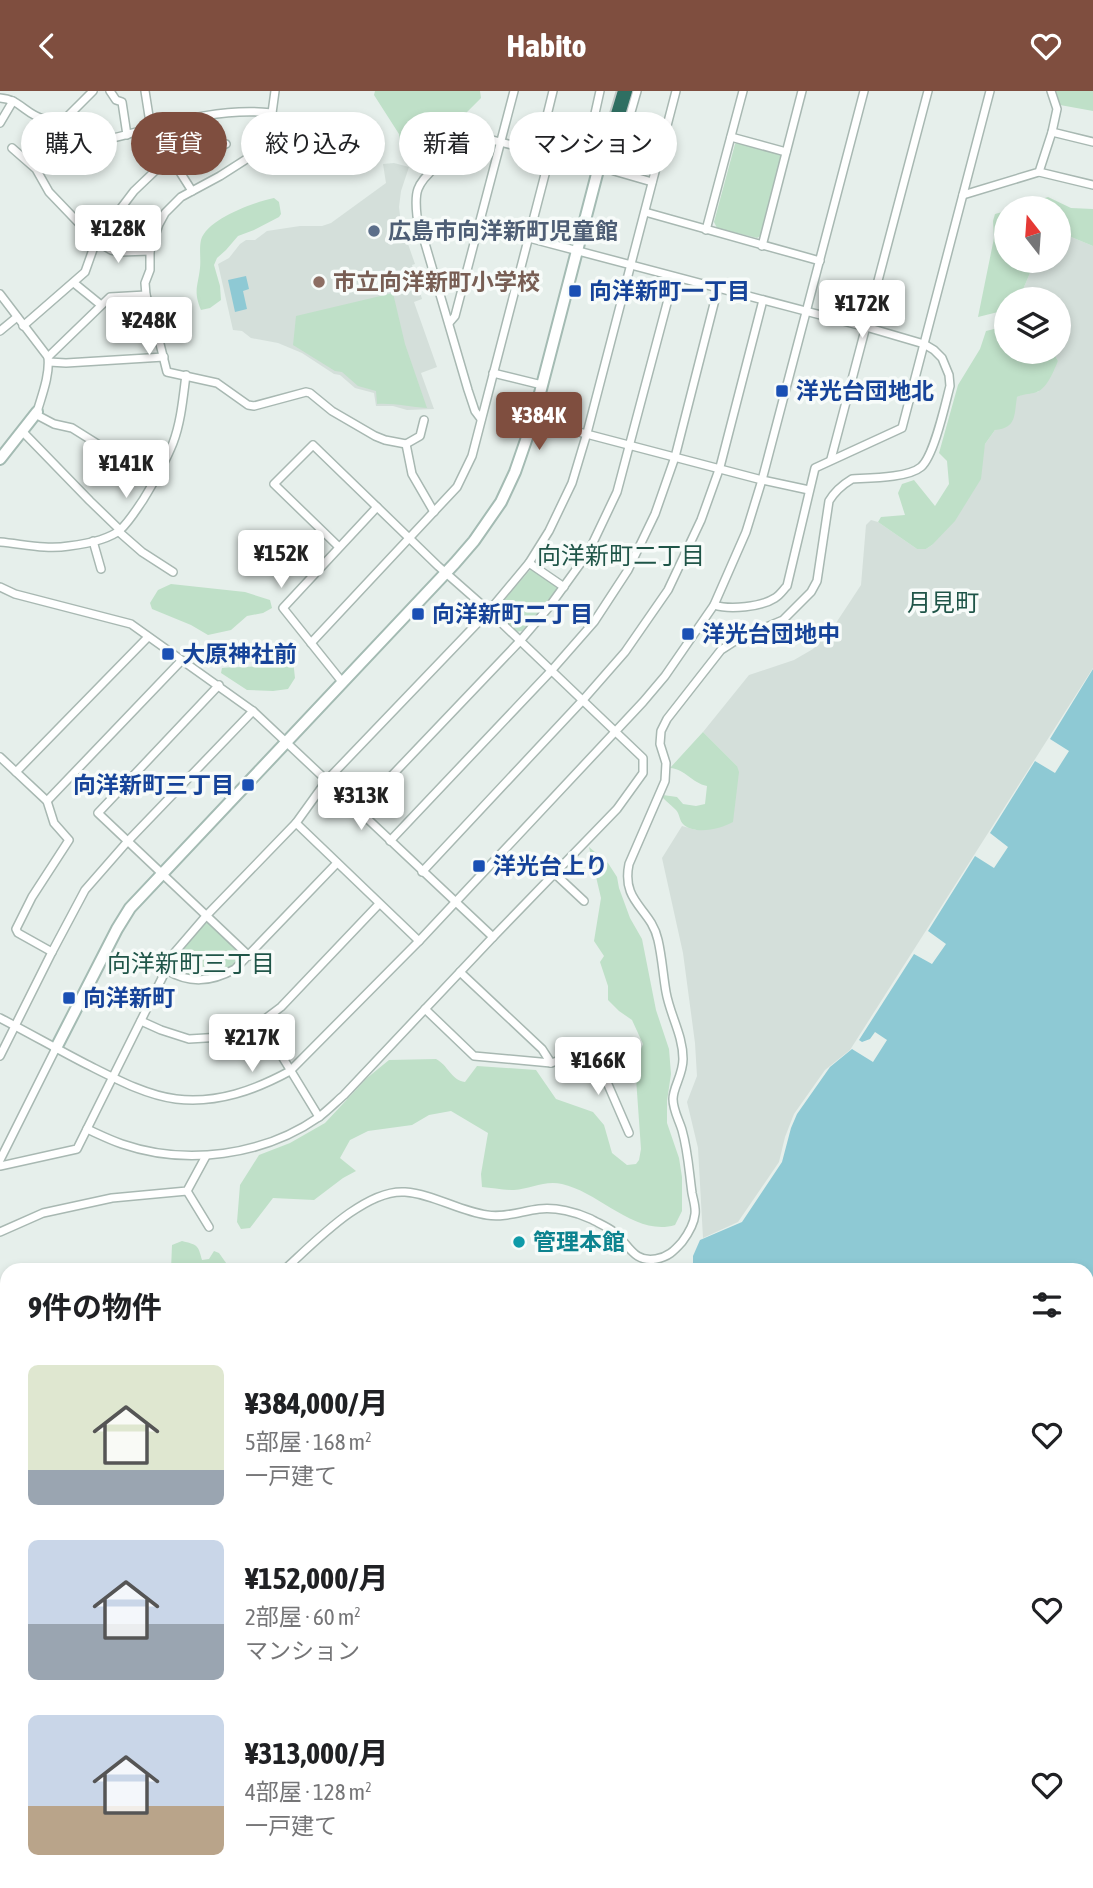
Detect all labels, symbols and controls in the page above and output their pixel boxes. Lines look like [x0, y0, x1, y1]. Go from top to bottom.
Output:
icon: back [28, 27, 66, 65]
text: Habito [507, 27, 586, 64]
icon: heart [1027, 27, 1065, 65]
chip: 購入 [21, 112, 117, 175]
chip: 賃貸 [131, 112, 227, 175]
chip: 絞り込み [241, 112, 385, 175]
chip: 新着 [399, 112, 495, 175]
chip: マンション [509, 112, 677, 175]
north arrow [994, 196, 1071, 273]
map controls [994, 196, 1071, 364]
pin: ¥128K [69, 205, 167, 265]
text: ¥128K [91, 215, 145, 241]
place label: 広島市向洋新町児童館 [388, 218, 618, 244]
marker: 広島市向洋新町児童館 [366, 223, 382, 239]
place label: 市立向洋新町小学校 [333, 269, 540, 295]
marker: 市立向洋新町小学校 [311, 274, 327, 290]
place label: 向洋新町一丁目 [589, 278, 750, 304]
pin: ¥172K [813, 281, 911, 340]
marker: 向洋新町一丁目 [567, 283, 583, 299]
button: layers [994, 287, 1071, 364]
text: ¥172K [835, 290, 889, 316]
pin: ¥248K [100, 297, 198, 357]
text: ¥248K [122, 307, 176, 333]
place label: 洋光台団地北 [796, 378, 934, 404]
marker: 洋光台団地北 [774, 383, 790, 399]
pin: ¥384K [490, 393, 588, 452]
text: ¥384K [512, 402, 566, 428]
pin: ¥141K [77, 441, 175, 500]
text: ¥141K [99, 450, 153, 476]
pin: ¥152K [232, 531, 330, 590]
text: ¥152K [254, 540, 308, 566]
district label: 向洋新町二丁目 [537, 542, 705, 569]
district label: 月見町 [907, 589, 979, 616]
place label: 向洋新町二丁目 [432, 601, 593, 627]
marker: 向洋新町二丁目 [410, 606, 426, 622]
place label: 洋光台団地中 [702, 621, 840, 647]
marker: 洋光台団地中 [680, 626, 696, 642]
place label: 大原神社前 [182, 641, 297, 667]
marker: 大原神社前 [160, 646, 176, 662]
place label: 向洋新町三丁目 [73, 772, 234, 798]
pin: ¥313K [312, 773, 410, 832]
marker: 向洋新町三丁目 [240, 777, 256, 793]
text: ¥313K [334, 782, 388, 808]
place label: 洋光台上り [493, 853, 608, 879]
marker: 洋光台上り [471, 858, 487, 874]
district label: 向洋新町三丁目 [107, 950, 275, 977]
place label: 向洋新町 [83, 985, 175, 1011]
marker: 向洋新町 [61, 990, 77, 1006]
pin: ¥217K [203, 1014, 301, 1074]
text: ¥217K [225, 1024, 279, 1050]
pin: ¥166K [549, 1037, 647, 1097]
text: ¥166K [571, 1047, 625, 1073]
place label: 管理本館 [533, 1229, 625, 1255]
marker: 管理本館 [511, 1234, 527, 1250]
icon: filters [1028, 1286, 1066, 1324]
text: 9件の物件 [28, 1290, 162, 1324]
text: ¥384,000/月 [245, 1386, 388, 1420]
icon: home [84, 1393, 168, 1477]
icon: heart [1028, 1416, 1066, 1454]
text: 5部屋 · 168 m² [245, 1429, 372, 1455]
text: 一戸建て [245, 1463, 337, 1489]
text: ¥152,000/月 [245, 1561, 388, 1595]
icon: home [84, 1568, 168, 1652]
icon: heart [1028, 1591, 1066, 1629]
text: 2部屋 · 60 m² [245, 1604, 361, 1630]
text: マンション [245, 1638, 360, 1664]
text: ¥313,000/月 [245, 1736, 388, 1770]
icon: home [84, 1743, 168, 1827]
icon: heart [1028, 1766, 1066, 1804]
text: 4部屋 · 128 m² [245, 1779, 372, 1805]
text: 一戸建て [245, 1813, 337, 1839]

